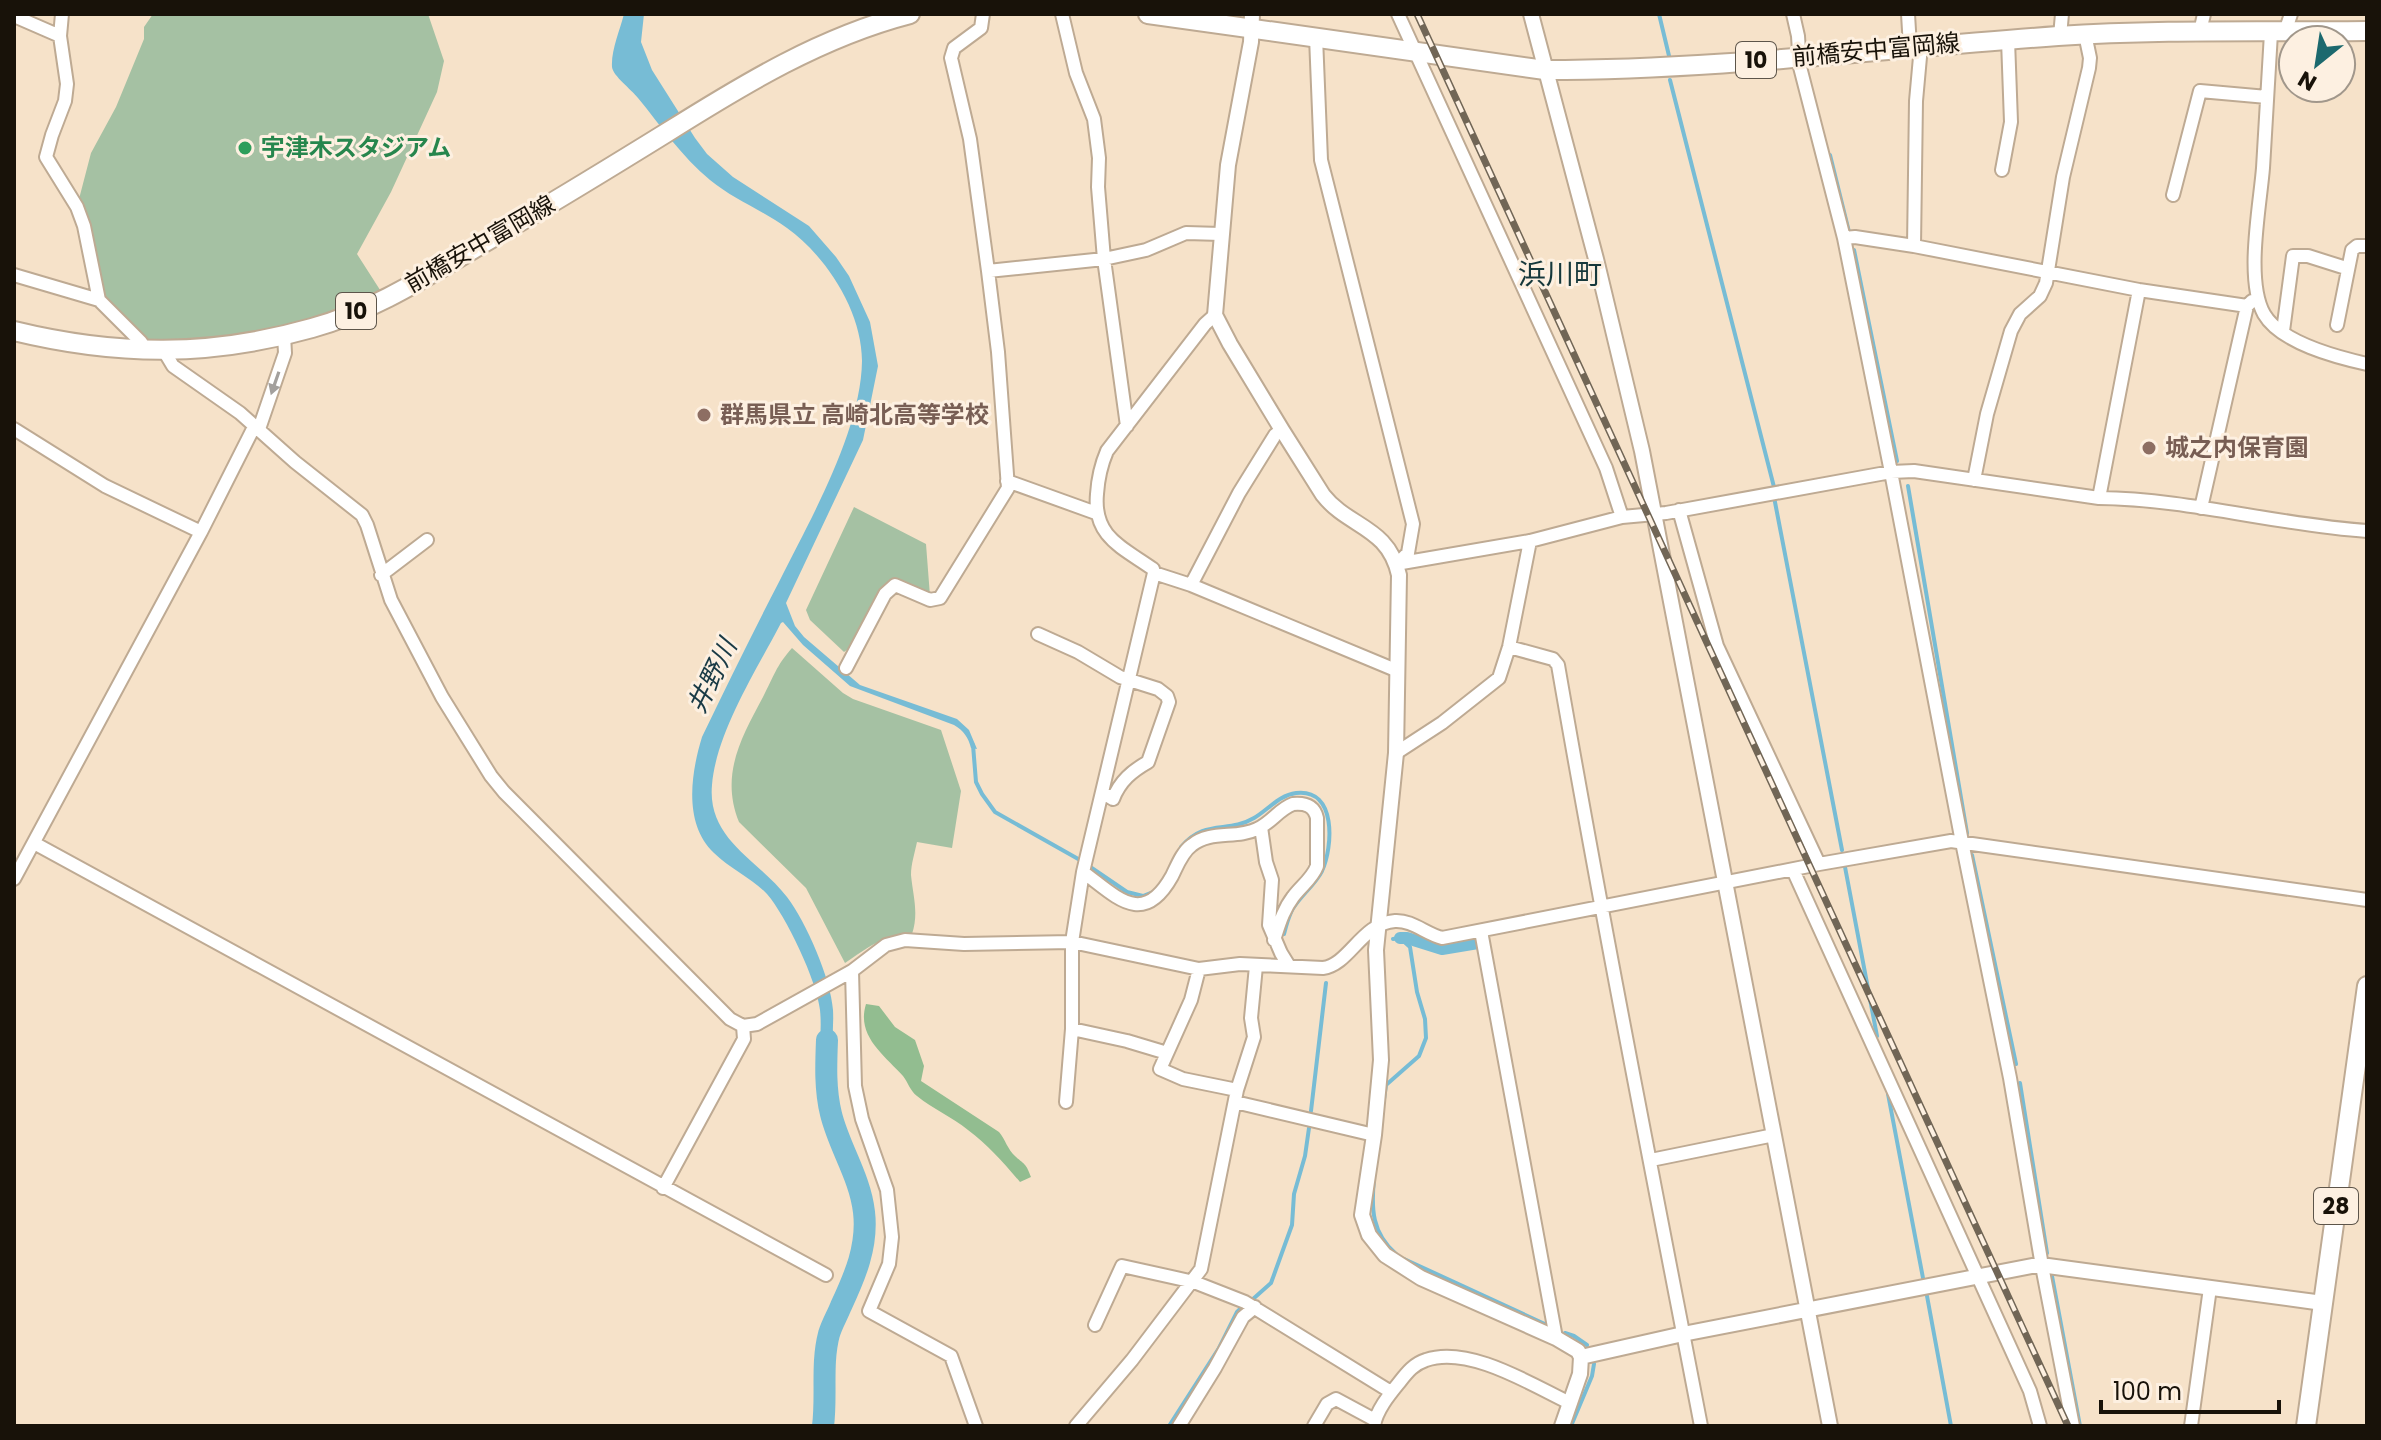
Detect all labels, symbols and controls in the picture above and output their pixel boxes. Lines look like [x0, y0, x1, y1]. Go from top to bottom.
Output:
north arrow [2277, 24, 2357, 104]
street label: 前橋安中富岡線 [1791, 26, 1961, 73]
road number: 10 [1736, 42, 1776, 78]
text: N [2292, 63, 2322, 98]
place label: 宇津木スタジアム [261, 131, 451, 164]
marker: 宇津木スタジアム [236, 139, 254, 157]
street label: 前橋安中富岡線 [399, 187, 561, 300]
district label: 浜川町 [1518, 255, 1602, 294]
road number: 10 [336, 293, 376, 329]
one-way arrow [268, 371, 281, 395]
place label: 群馬県立 高崎北高等学校 [720, 398, 989, 431]
marker: 群馬県立 高崎北高等学校 [695, 406, 713, 424]
place label: 城之内保育園 [2165, 431, 2309, 464]
marker: 城之内保育園 [2140, 439, 2158, 457]
water label: 井野川 [679, 630, 747, 719]
road number: 28 [2314, 1188, 2358, 1224]
scale bar [2101, 1364, 2279, 1414]
text: 100 m [2113, 1375, 2182, 1408]

